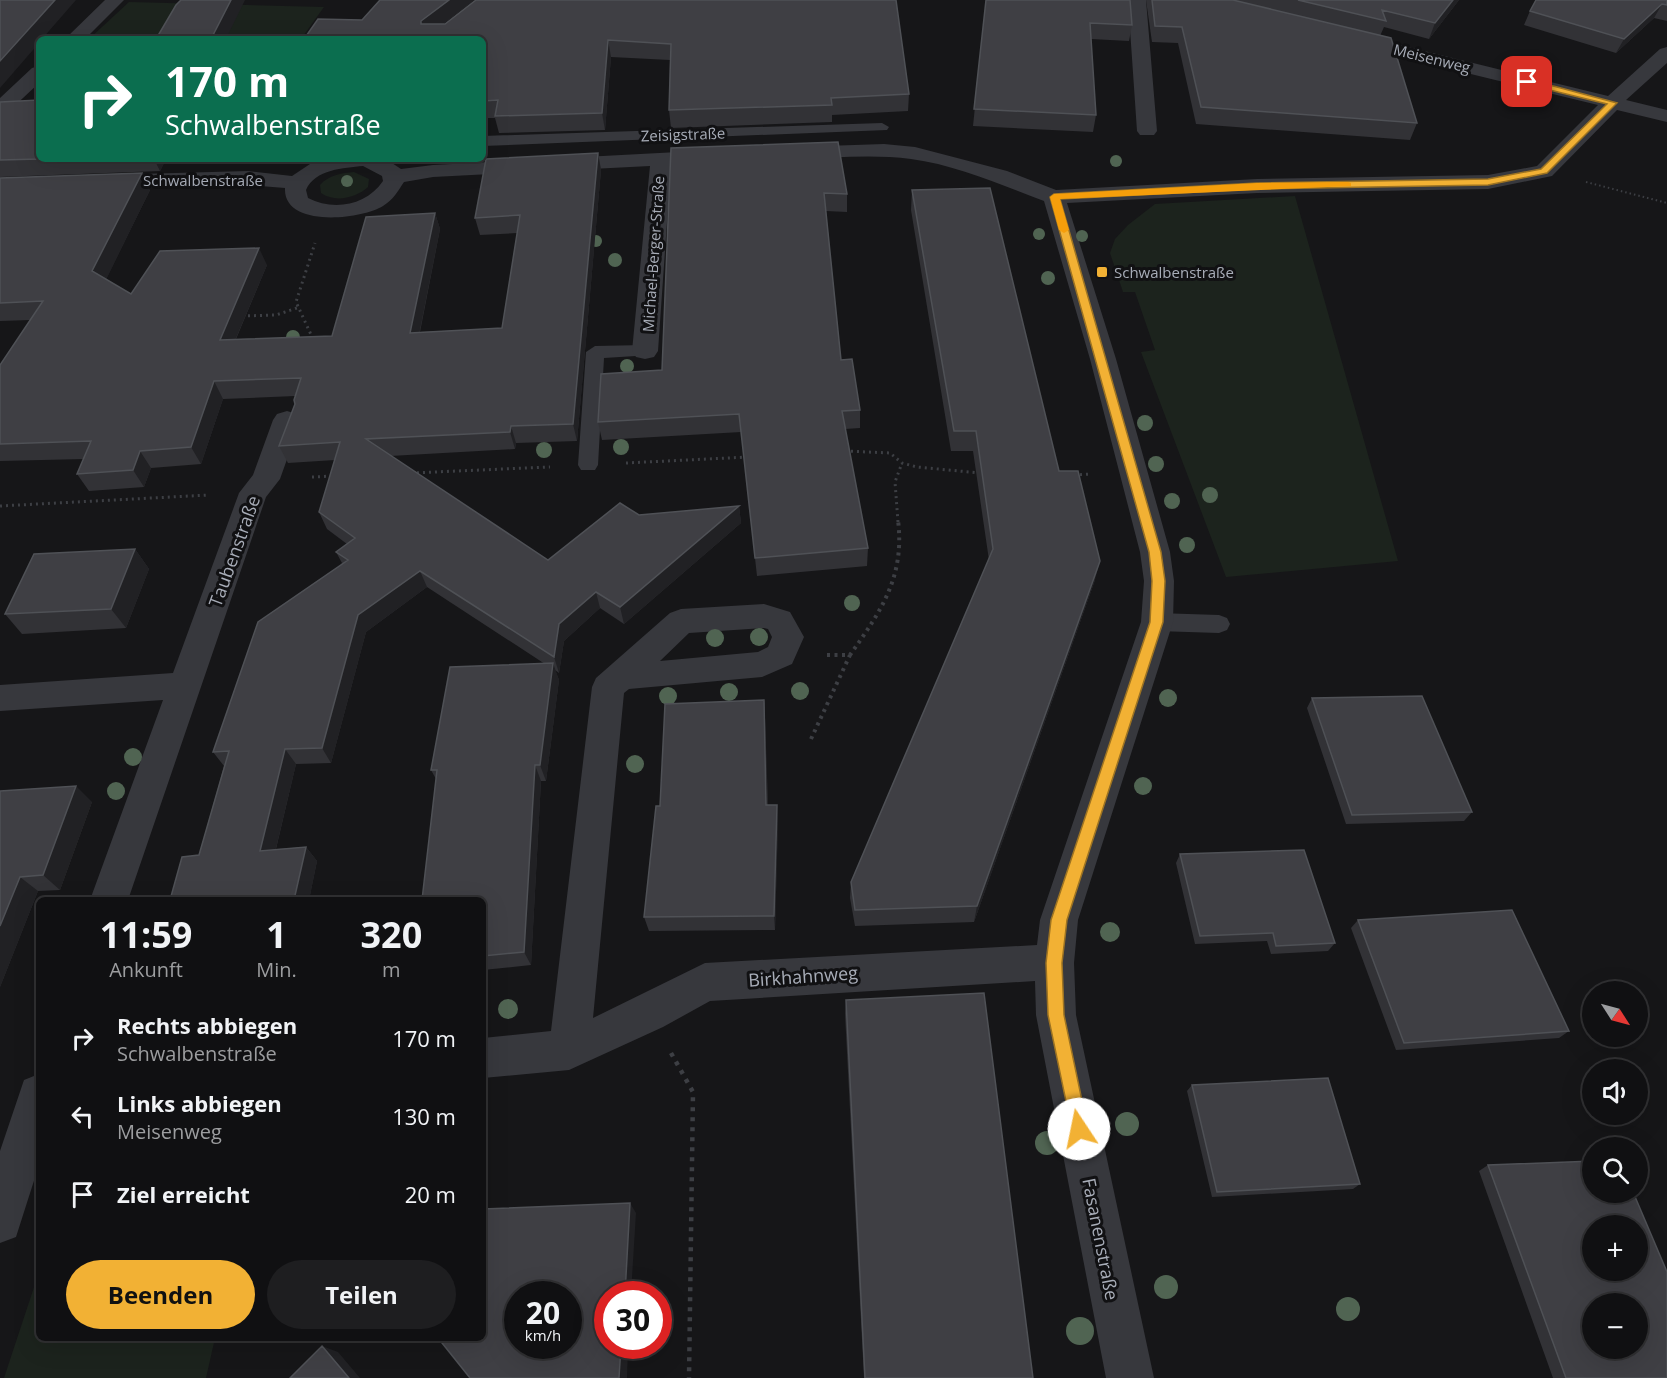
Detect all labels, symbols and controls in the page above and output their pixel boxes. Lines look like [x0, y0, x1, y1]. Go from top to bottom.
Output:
street label: Meisenweg [1391, 39, 1473, 77]
text: 170 m [165, 52, 289, 109]
pin [1501, 56, 1552, 107]
icon: right [66, 60, 144, 138]
icon: arrive [1510, 65, 1543, 98]
text: Schwalbenstraße [165, 106, 381, 143]
street label: Zeisigstraße [640, 123, 726, 145]
street label: Schwalbenstraße [143, 170, 263, 190]
street label: Michael-Berger-Straße [638, 175, 668, 333]
place label: Schwalbenstraße [1114, 262, 1234, 282]
marker: Schwalbenstraße [1095, 265, 1109, 279]
street label: Taubenstraße [203, 492, 265, 610]
text: 11:59 [100, 910, 192, 959]
text: 1 [266, 910, 287, 959]
text: 320 [360, 910, 422, 959]
text: Ankunft [109, 956, 183, 983]
text: Min. [256, 956, 297, 983]
text: m [382, 956, 401, 983]
street label: Birkhahnweg [747, 960, 859, 992]
north arrow [1582, 981, 1648, 1047]
map controls [1582, 981, 1648, 1359]
text: Rechts abbiegen [117, 1010, 297, 1040]
icon: right [66, 1022, 99, 1055]
text: 170 m [392, 1023, 456, 1053]
text: Schwalbenstraße [117, 1040, 277, 1067]
button: sound [1582, 1059, 1648, 1125]
text: Links abbiegen [117, 1088, 282, 1118]
position arrow [1047, 1097, 1111, 1161]
icon: left [66, 1100, 99, 1133]
text: 130 m [392, 1101, 456, 1131]
text: Meisenweg [117, 1118, 222, 1145]
button: search [1582, 1137, 1648, 1203]
street label: Fasanenstraße [1077, 1176, 1125, 1302]
icon: arrive [66, 1178, 99, 1211]
text: Ziel erreicht [117, 1179, 250, 1209]
text: 20 m [405, 1179, 456, 1209]
button: + [1582, 1215, 1648, 1281]
button: Beenden [66, 1260, 255, 1329]
button: Teilen [267, 1260, 456, 1329]
speed limit sign: 30 [594, 1281, 672, 1359]
text: 20 [526, 1292, 560, 1333]
button: − [1582, 1293, 1648, 1359]
text: km/h [525, 1325, 561, 1345]

